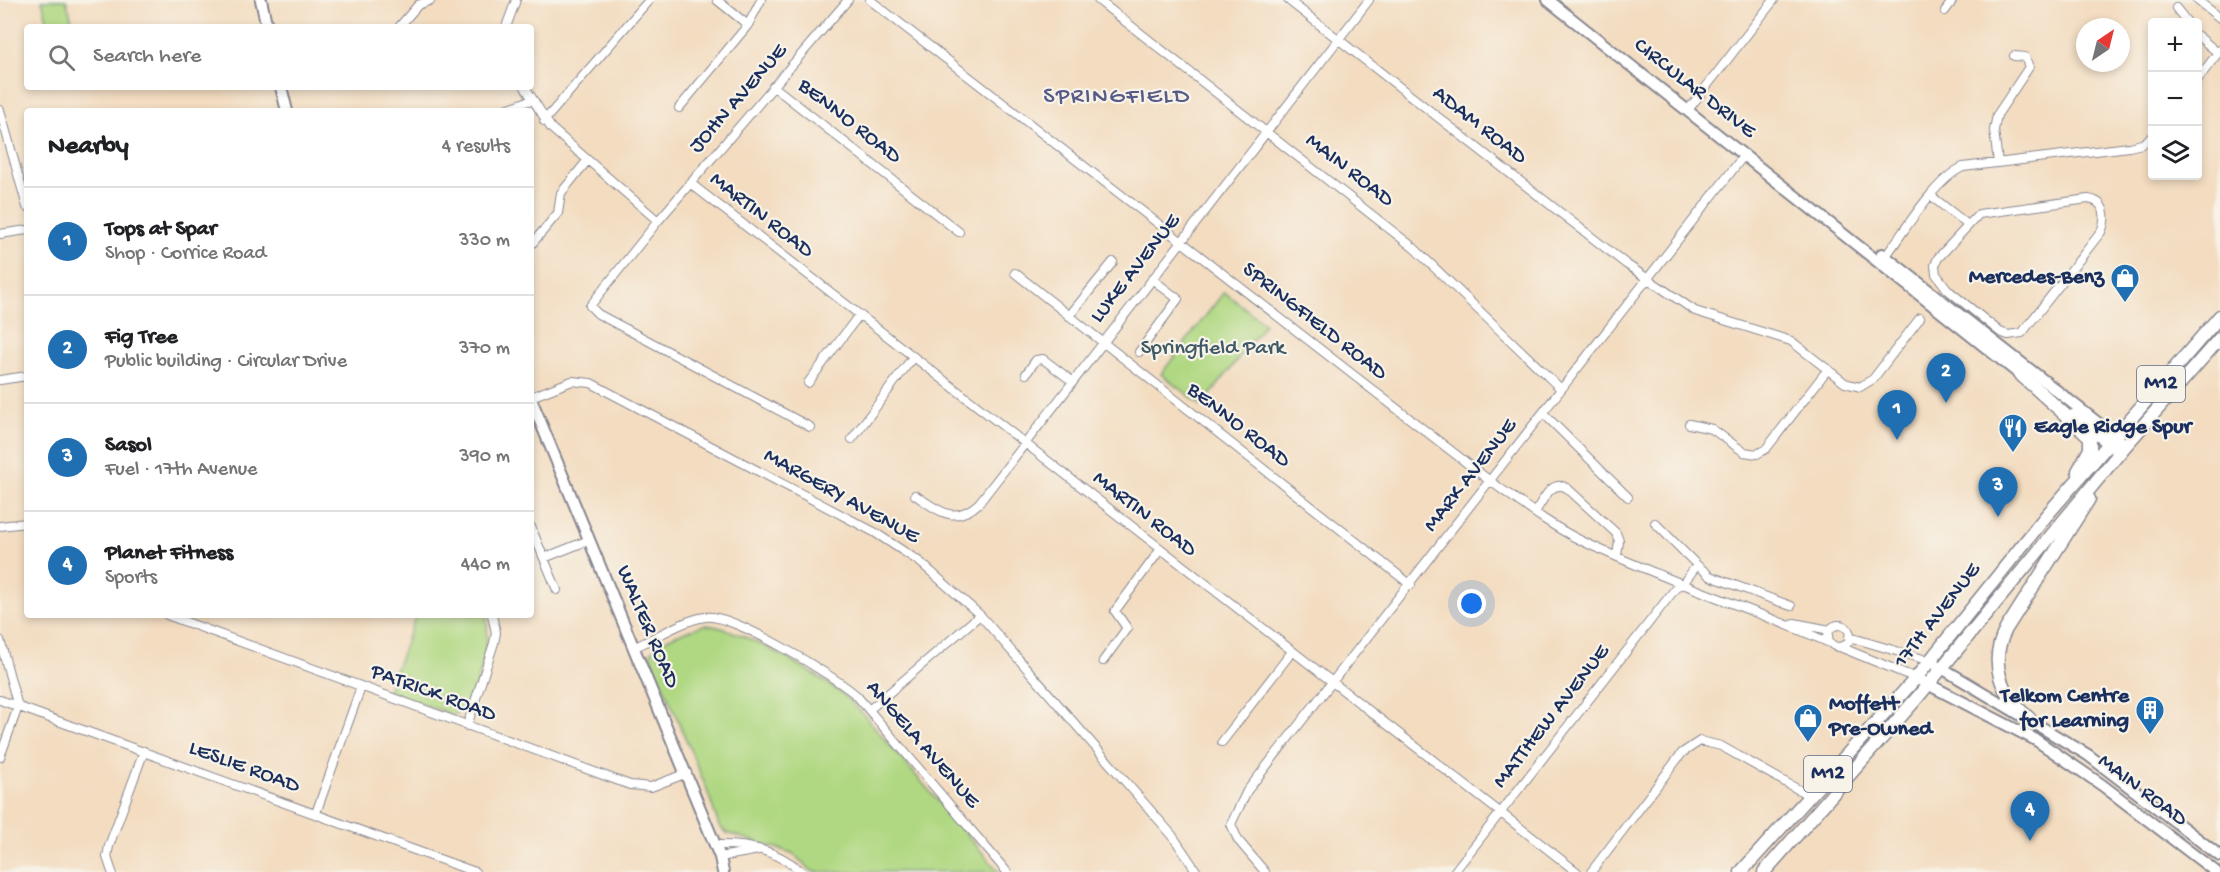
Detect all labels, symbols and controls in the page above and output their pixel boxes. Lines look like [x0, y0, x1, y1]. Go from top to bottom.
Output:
north arrow [2076, 18, 2130, 72]
map controls [2148, 18, 2202, 180]
button: + [2148, 18, 2202, 72]
search box [24, 24, 534, 90]
street label: CIRCULAR DRIVE [1628, 33, 1761, 146]
street label: JOHN AVENUE [684, 38, 795, 159]
icon: search [45, 41, 78, 74]
text: Search here [93, 44, 201, 70]
button: − [2148, 72, 2202, 126]
street label: BENNO ROAD [791, 73, 906, 171]
street label: ADAM ROAD [1427, 81, 1532, 171]
district label: SPRINGFIELD [1043, 83, 1191, 112]
button: layers [2148, 126, 2202, 180]
street label: MAIN ROAD [1300, 128, 1399, 214]
text: Nearby [48, 132, 129, 163]
text: 4 results [442, 136, 510, 159]
street label: MARTIN ROAD [704, 167, 819, 265]
street label: LUKE AVENUE [1085, 208, 1188, 329]
text: Tops at Spar [105, 217, 216, 243]
text: 1 [63, 230, 72, 253]
text: 330 m [459, 230, 510, 253]
text: Shop · Corrice Road [105, 243, 266, 266]
street label: SPRINGFIELD ROAD [1236, 257, 1392, 387]
shop icon: Mercedes-Benz [2109, 262, 2141, 304]
place label: Mercedes-Benz [1969, 265, 2105, 291]
text: Fig Tree [105, 325, 178, 351]
park label: Springfield Park [1141, 336, 1287, 362]
text: 2 [63, 338, 72, 361]
text: 370 m [459, 338, 510, 361]
text: Public building · Circular Drive [105, 351, 347, 374]
pin: 2 [1926, 354, 1966, 403]
road number: M12 [2137, 366, 2185, 402]
street label: BENNO ROAD [1180, 377, 1295, 475]
pin: 1 [1878, 390, 1916, 440]
restaurant icon: Eagle Ridge Spur [1997, 412, 2029, 454]
street label: MARK AVENUE [1419, 413, 1524, 538]
place label: Eagle Ridge Spur [2034, 415, 2193, 441]
text: Sasol [105, 433, 152, 459]
street label: MARGERY AVENUE [759, 443, 925, 551]
text: 3 [62, 446, 73, 469]
text: 390 m [459, 446, 510, 469]
text: Fuel · 17th Avenue [105, 459, 257, 482]
street label: MARTIN ROAD [1087, 466, 1202, 564]
pin: 3 [1978, 468, 2018, 517]
text: Planet Fitness [105, 541, 233, 567]
text: 4 [63, 554, 72, 577]
text: 440 m [461, 554, 510, 577]
street label: 17TH AVENUE [1888, 557, 1988, 675]
street label: WALTER ROAD [609, 562, 685, 693]
text: Sports [105, 567, 157, 590]
your location [1457, 589, 1486, 618]
street label: MATTHEW AVENUE [1488, 639, 1617, 794]
street label: PATRICK ROAD [366, 659, 500, 729]
street label: ANGELA AVENUE [859, 676, 985, 815]
place label: Telkom Centre for Learning [1998, 684, 2130, 735]
place label: Moffett Pre-Owned [1828, 692, 1934, 743]
building icon: Telkom Centre for Learning [2134, 694, 2166, 736]
shop icon: Moffett Pre-Owned [1792, 702, 1824, 744]
street label: LESLIE ROAD [185, 736, 304, 800]
street label: MAIN ROAD [2092, 749, 2192, 833]
road number: M12 [1804, 756, 1852, 792]
pin: 4 [2010, 792, 2050, 841]

